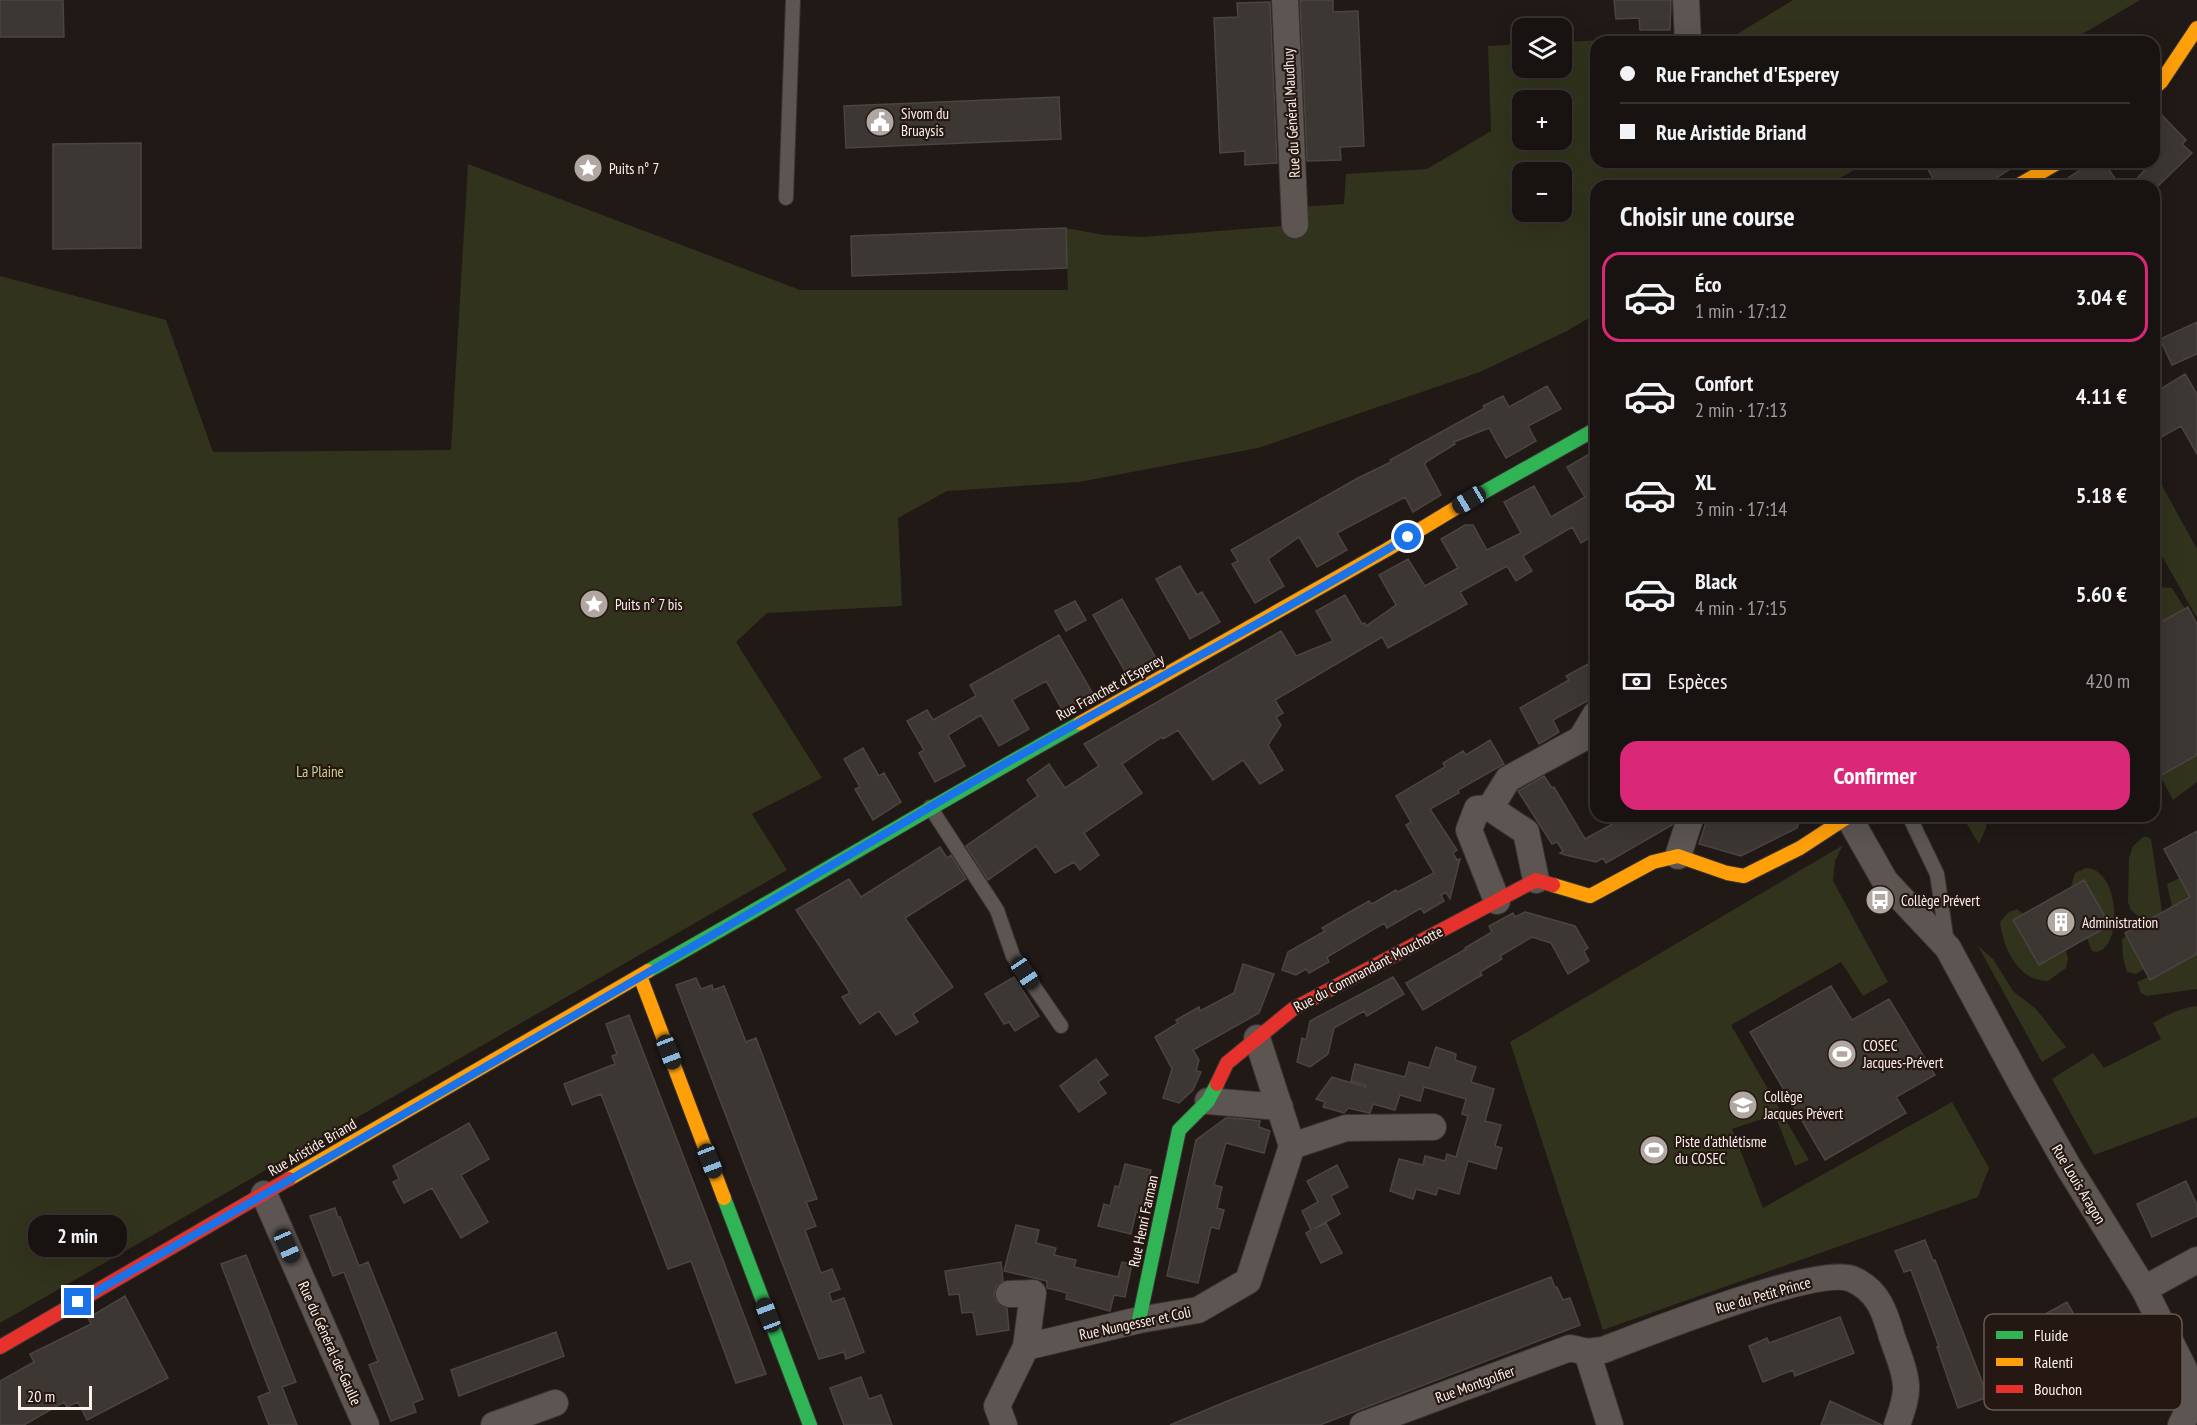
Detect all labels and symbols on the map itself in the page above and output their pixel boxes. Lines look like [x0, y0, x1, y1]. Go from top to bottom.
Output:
street label: Rue du Général Maudhuy [1278, 47, 1304, 178]
place label: Sivom du Bruaysis [901, 104, 949, 140]
public building icon: Sivom du Bruaysis [864, 106, 896, 138]
place icon: Puits n° 7 [572, 152, 604, 184]
place label: Puits n° 7 [609, 159, 659, 178]
car [1449, 483, 1489, 517]
route start [1394, 523, 1421, 550]
place icon: Puits n° 7 bis [578, 588, 610, 620]
place label: Puits n° 7 bis [615, 595, 683, 614]
street label: Rue Franchet d'Esperey [1053, 649, 1168, 725]
park label: La Plaine [296, 762, 344, 781]
bus stop icon: Collège Prévert [1864, 884, 1896, 916]
place label: Collège Prévert [1901, 891, 1980, 910]
building icon: Administration [2045, 906, 2077, 938]
place label: Administration [2082, 913, 2158, 932]
street label: Rue du Commandant Mouchotte [1290, 922, 1446, 1016]
car [1007, 953, 1043, 993]
car [654, 1032, 684, 1072]
place label: COSEC Jacques-Prévert [1862, 1036, 1943, 1072]
sports icon: COSEC Jacques-Prévert [1826, 1038, 1858, 1070]
place label: Collège Jacques Prévert [1763, 1087, 1843, 1123]
school or university icon: Collège Jacques Prévert [1727, 1089, 1759, 1121]
street label: Rue Aristide Briand [264, 1114, 360, 1180]
place label: Piste d'athlétisme du COSEC [1675, 1132, 1767, 1168]
sports icon: Piste d'athlétisme du COSEC [1638, 1134, 1670, 1166]
car [695, 1141, 725, 1181]
street label: Rue Louis Aragon [2048, 1141, 2110, 1227]
street label: Rue Henri Farman [1124, 1173, 1162, 1269]
callout: 2 min [28, 1215, 128, 1257]
car [271, 1226, 303, 1266]
street label: Rue du Petit Prince [1713, 1272, 1813, 1318]
street label: Rue du Général-de-Gaulle [294, 1278, 366, 1408]
route end [64, 1288, 91, 1315]
car [753, 1295, 783, 1335]
street label: Rue Nungesser et Coli [1077, 1302, 1193, 1344]
legend [1984, 1314, 2182, 1410]
text: Fluide [2034, 1325, 2068, 1345]
text: Ralenti [2034, 1352, 2073, 1372]
street label: Rue Montgolfier [1433, 1361, 1518, 1407]
text: Bouchon [2034, 1379, 2082, 1399]
scale bar [18, 1383, 92, 1410]

